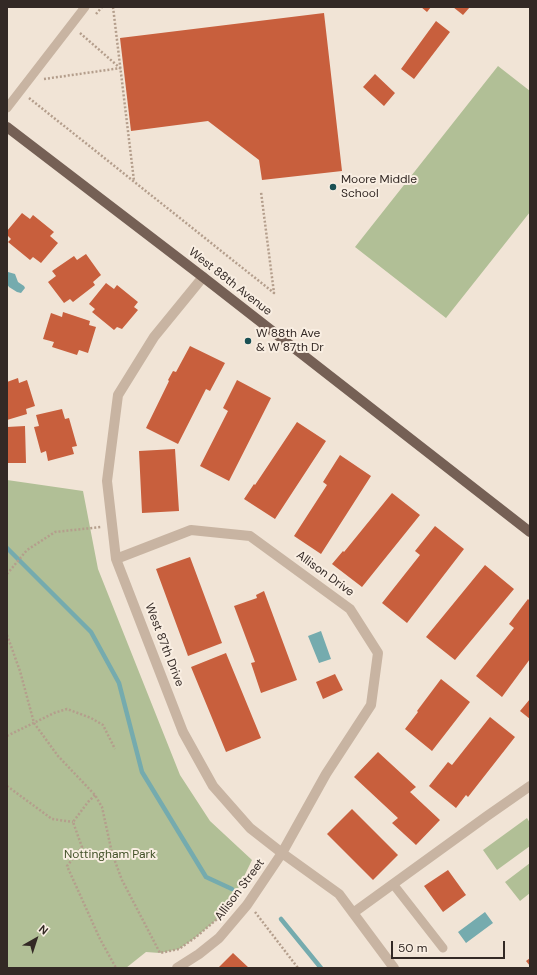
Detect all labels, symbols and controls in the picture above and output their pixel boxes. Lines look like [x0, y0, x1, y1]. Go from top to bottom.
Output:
place label: Moore Middle School [341, 173, 417, 201]
marker: Moore Middle School [328, 182, 338, 192]
street label: West 88th Avenue [186, 245, 274, 319]
place label: W 88th Ave & W 87th Dr [256, 327, 324, 355]
marker: W 88th Ave & W 87th Dr [243, 336, 253, 346]
street label: Allison Drive [293, 548, 357, 600]
street label: West 87th Drive [141, 601, 187, 689]
park label: Nottingham Park [64, 848, 156, 862]
street label: Allison Street [212, 856, 268, 924]
north arrow [16, 919, 56, 959]
text: N [36, 922, 51, 938]
scale bar [393, 933, 507, 959]
text: 50 m [398, 940, 427, 956]

